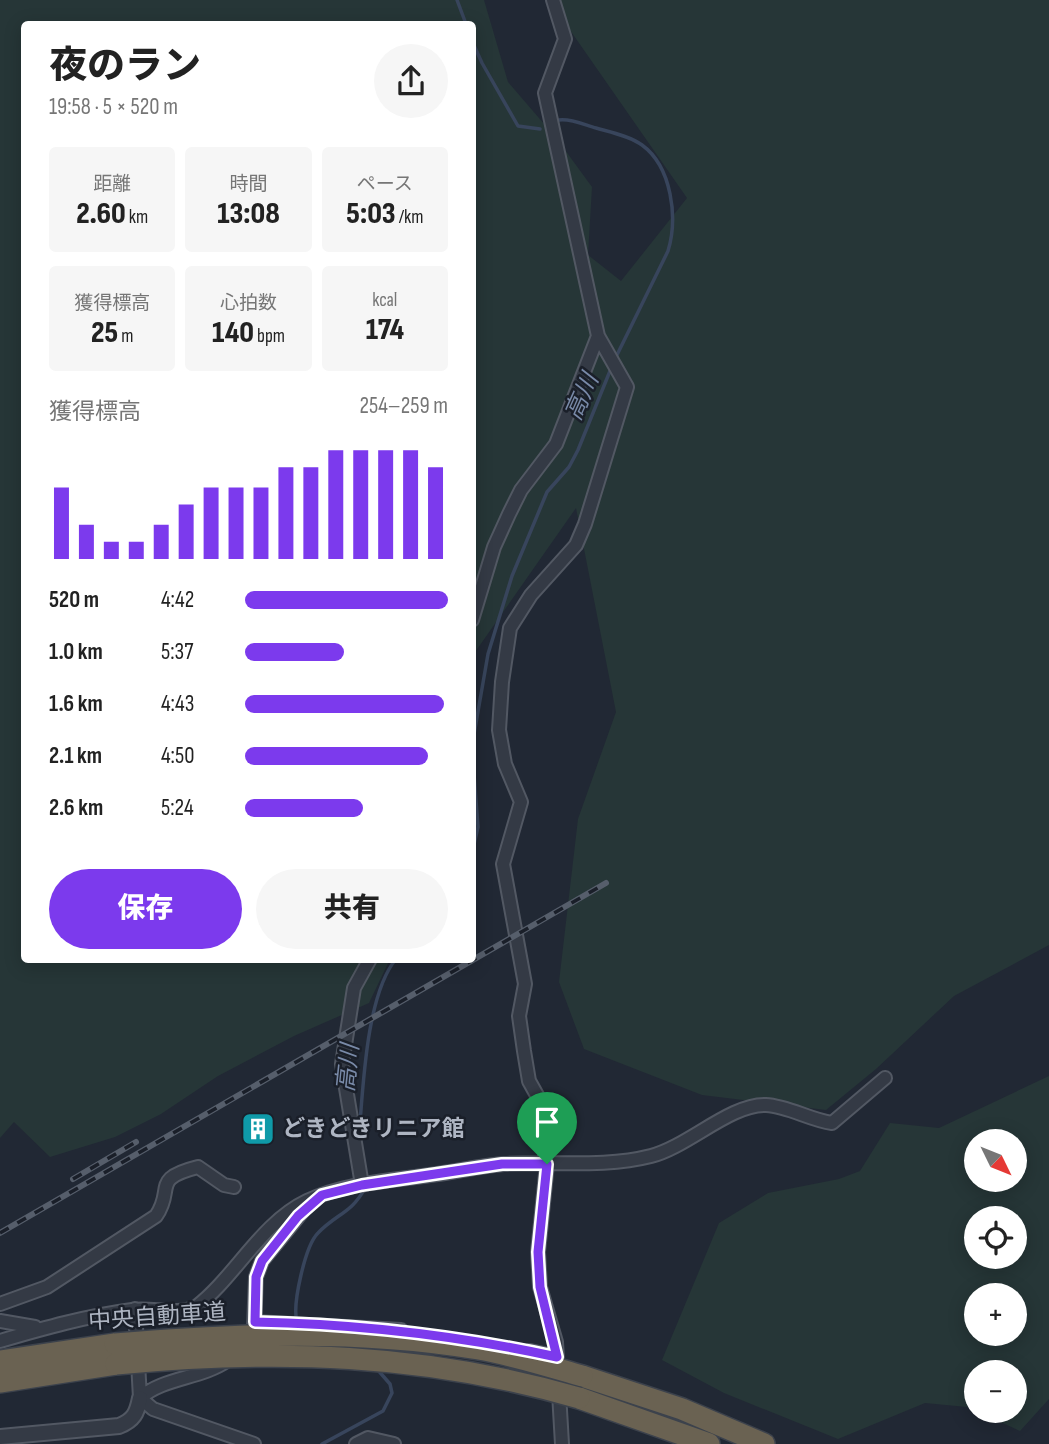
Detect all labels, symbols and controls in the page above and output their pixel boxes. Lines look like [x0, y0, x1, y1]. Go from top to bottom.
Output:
text: 夜のラン [49, 44, 201, 89]
button: share [374, 44, 448, 118]
text: 19:58 · 5 × 520 m [49, 93, 178, 121]
text: 距離 [93, 173, 131, 196]
text: 時間 [229, 173, 268, 196]
text: ペース [357, 173, 413, 196]
text: 2.60 [76, 196, 126, 232]
text: 13:08 [217, 196, 280, 232]
text: 5:03 [346, 196, 396, 232]
text: km [126, 206, 148, 229]
text: /km [396, 206, 423, 229]
text: kcal [372, 289, 397, 312]
text: 獲得標高 [74, 292, 150, 315]
text: 心拍数 [220, 292, 277, 315]
text: 174 [366, 312, 404, 348]
text: 25 [91, 315, 118, 351]
text: 140 [212, 315, 254, 351]
text: m [118, 325, 133, 348]
text: bpm [254, 325, 285, 348]
water label: 高川 [559, 366, 606, 425]
text: 254–259 m [359, 392, 448, 420]
text: 獲得標高 [49, 398, 141, 426]
text: 520 m [49, 586, 99, 614]
text: 4:42 [161, 586, 194, 614]
text: 1.0 km [49, 638, 103, 666]
text: 5:37 [161, 638, 193, 666]
text: 1.6 km [49, 690, 103, 718]
text: 4:43 [161, 690, 194, 718]
text: 2.1 km [49, 742, 102, 770]
text: 4:50 [161, 742, 194, 770]
text: 2.6 km [49, 794, 103, 822]
text: 5:24 [161, 794, 194, 822]
button: 保存 [49, 869, 242, 949]
button: 共有 [256, 869, 448, 949]
water label: 高川 [331, 1040, 365, 1093]
pin [517, 1092, 577, 1164]
icon: arrive [528, 1103, 566, 1141]
building icon: どきどきリニア館 [239, 1110, 277, 1148]
place label: どきどきリニア館 [282, 1115, 465, 1143]
north arrow [964, 1129, 1027, 1192]
map controls [964, 1129, 1027, 1423]
button: locate [964, 1206, 1027, 1269]
button: + [964, 1283, 1027, 1346]
street label: 中央自動車道 [87, 1298, 227, 1336]
button: − [964, 1360, 1027, 1423]

